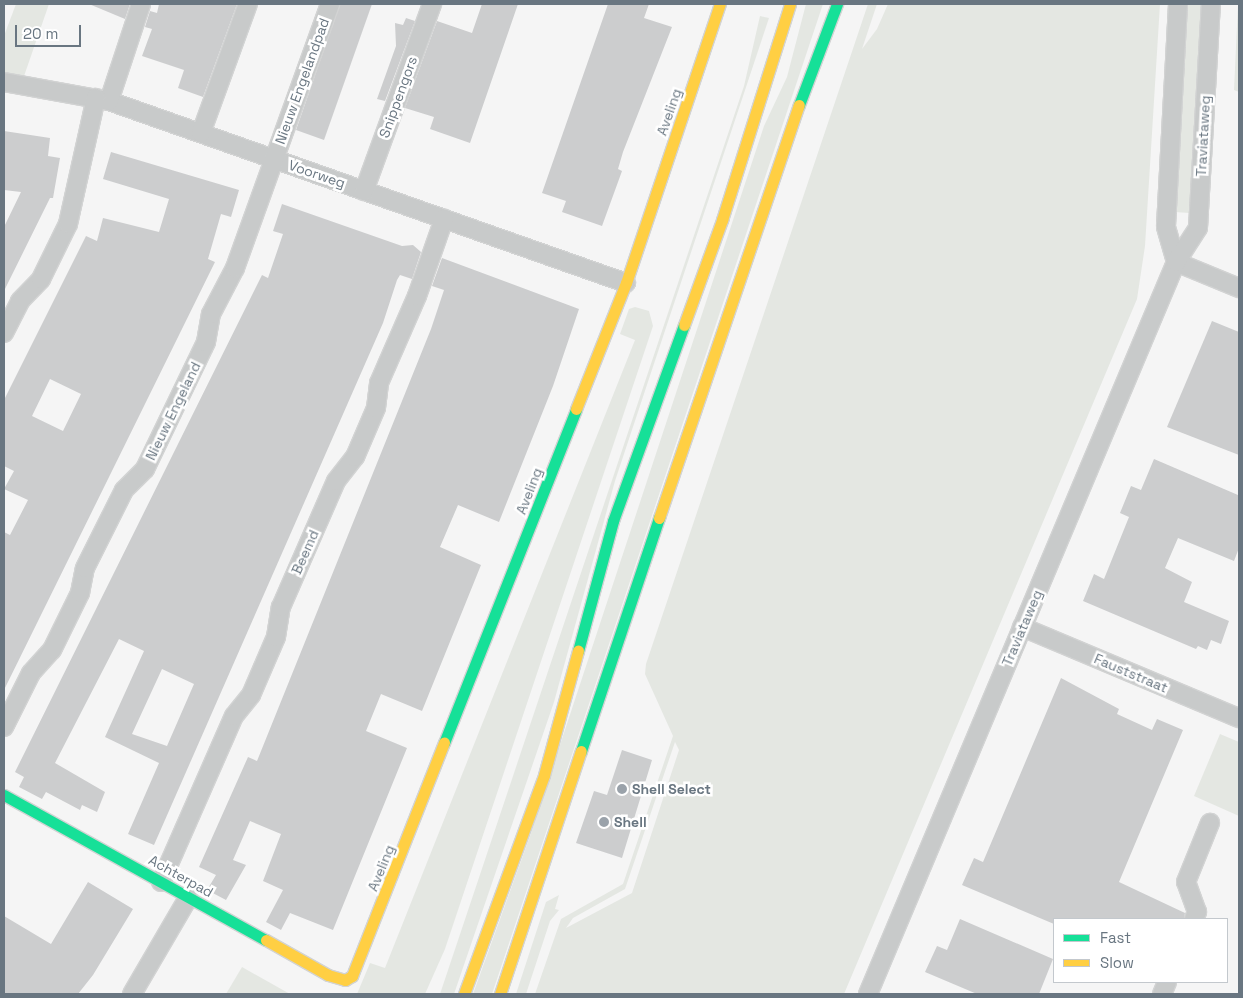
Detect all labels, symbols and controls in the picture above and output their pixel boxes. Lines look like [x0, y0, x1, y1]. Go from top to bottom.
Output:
scale bar [18, 15, 84, 47]
street label: Nieuw Engelandpad [271, 16, 333, 146]
text: 20 m [23, 24, 58, 43]
street label: Snippengors [375, 54, 421, 140]
street label: Aveling [653, 86, 685, 138]
street label: Traviataweg [1192, 95, 1214, 177]
street label: Voorweg [286, 156, 348, 192]
street label: Nieuw Engeland [142, 359, 204, 463]
street label: Aveling [512, 465, 546, 517]
street label: Beemd [288, 527, 322, 577]
street label: Traviataweg [998, 587, 1046, 669]
street label: Fauststraat [1092, 650, 1170, 696]
place label: Shell Select [632, 781, 711, 797]
marker: Shell Select [616, 783, 628, 795]
place label: Shell [614, 814, 647, 830]
marker: Shell [598, 816, 610, 828]
street label: Aveling [364, 842, 398, 894]
street label: Achterpad [146, 851, 216, 901]
legend [1053, 918, 1228, 983]
text: Fast [1100, 928, 1131, 947]
text: Slow [1100, 953, 1134, 972]

